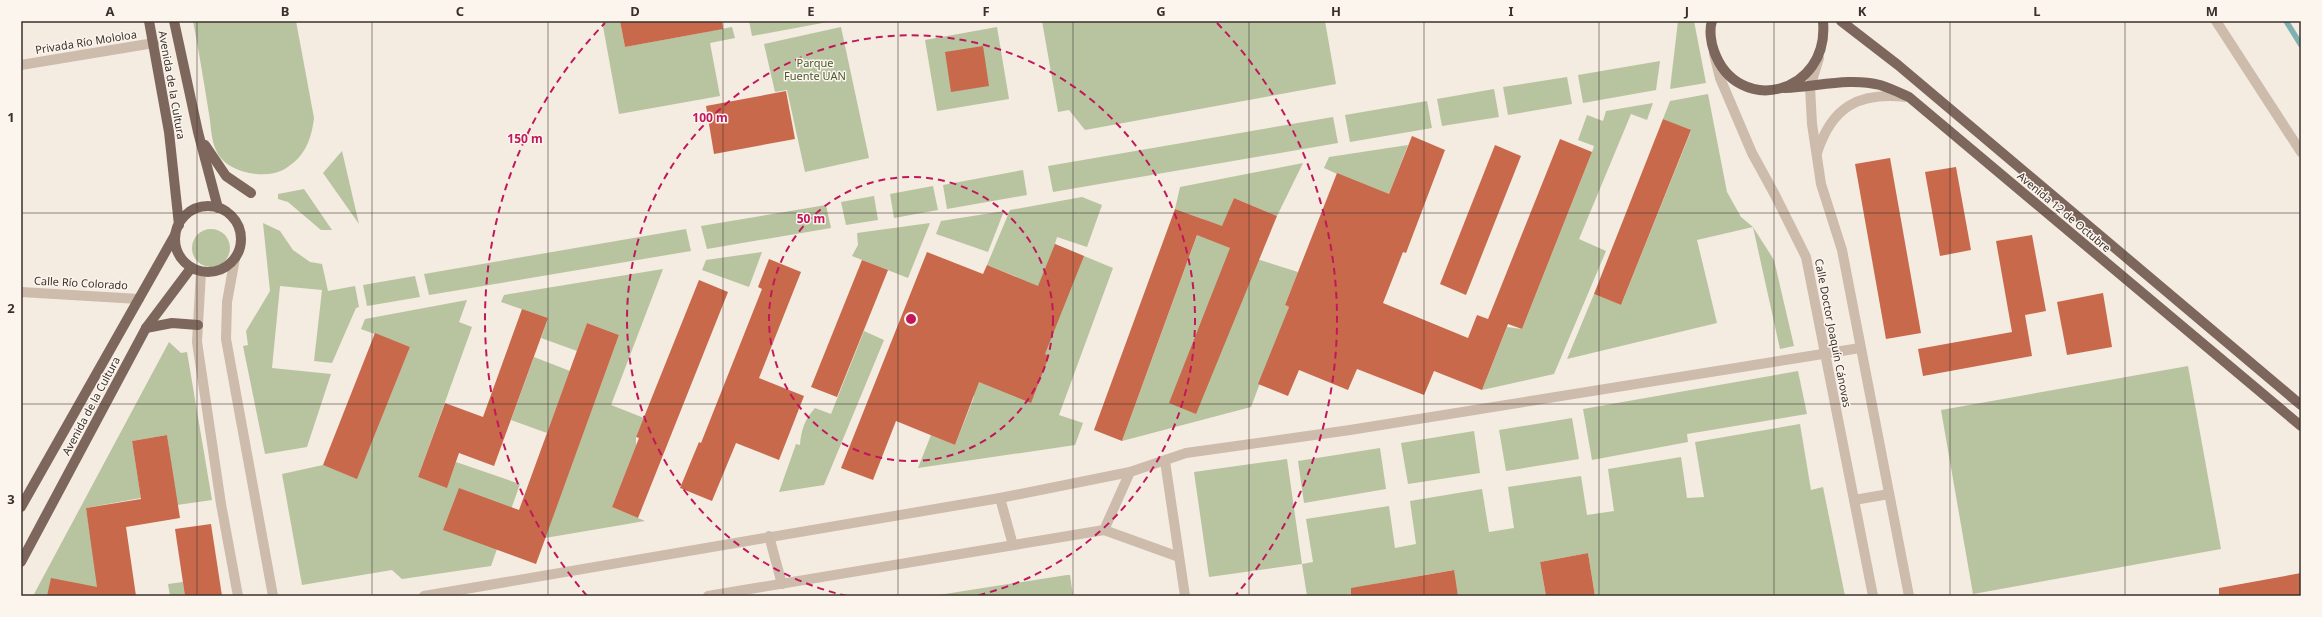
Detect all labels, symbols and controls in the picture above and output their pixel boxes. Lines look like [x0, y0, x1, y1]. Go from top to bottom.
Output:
text: A [106, 2, 115, 20]
text: B [281, 2, 289, 20]
text: C [456, 2, 464, 20]
text: D [630, 2, 640, 20]
text: E [807, 2, 815, 20]
text: F [982, 2, 990, 20]
text: G [1156, 2, 1166, 20]
text: H [1331, 2, 1341, 20]
text: I [1508, 2, 1514, 20]
text: J [1684, 2, 1689, 20]
text: K [1858, 2, 1867, 20]
text: L [2033, 2, 2041, 20]
text: M [2206, 2, 2218, 20]
street label: Privada Río Mololoa [34, 26, 138, 57]
street label: Avenida de la Cultura [156, 30, 189, 140]
park label: Parque Fuente UAN [784, 55, 846, 83]
text: 1 [7, 108, 15, 126]
text: 100 m [692, 109, 728, 126]
text: 150 m [507, 130, 543, 147]
street label: Avenida 12 de Octubre [2015, 168, 2114, 255]
text: 50 m [797, 210, 825, 227]
street label: Calle Doctor Joaquín Cánovas [1812, 257, 1855, 409]
street label: Calle Río Colorado [34, 273, 129, 292]
text: 2 [7, 299, 15, 317]
centre of rings [904, 312, 918, 326]
street label: Avenida de la Cultura [58, 354, 123, 458]
text: 3 [7, 490, 15, 508]

